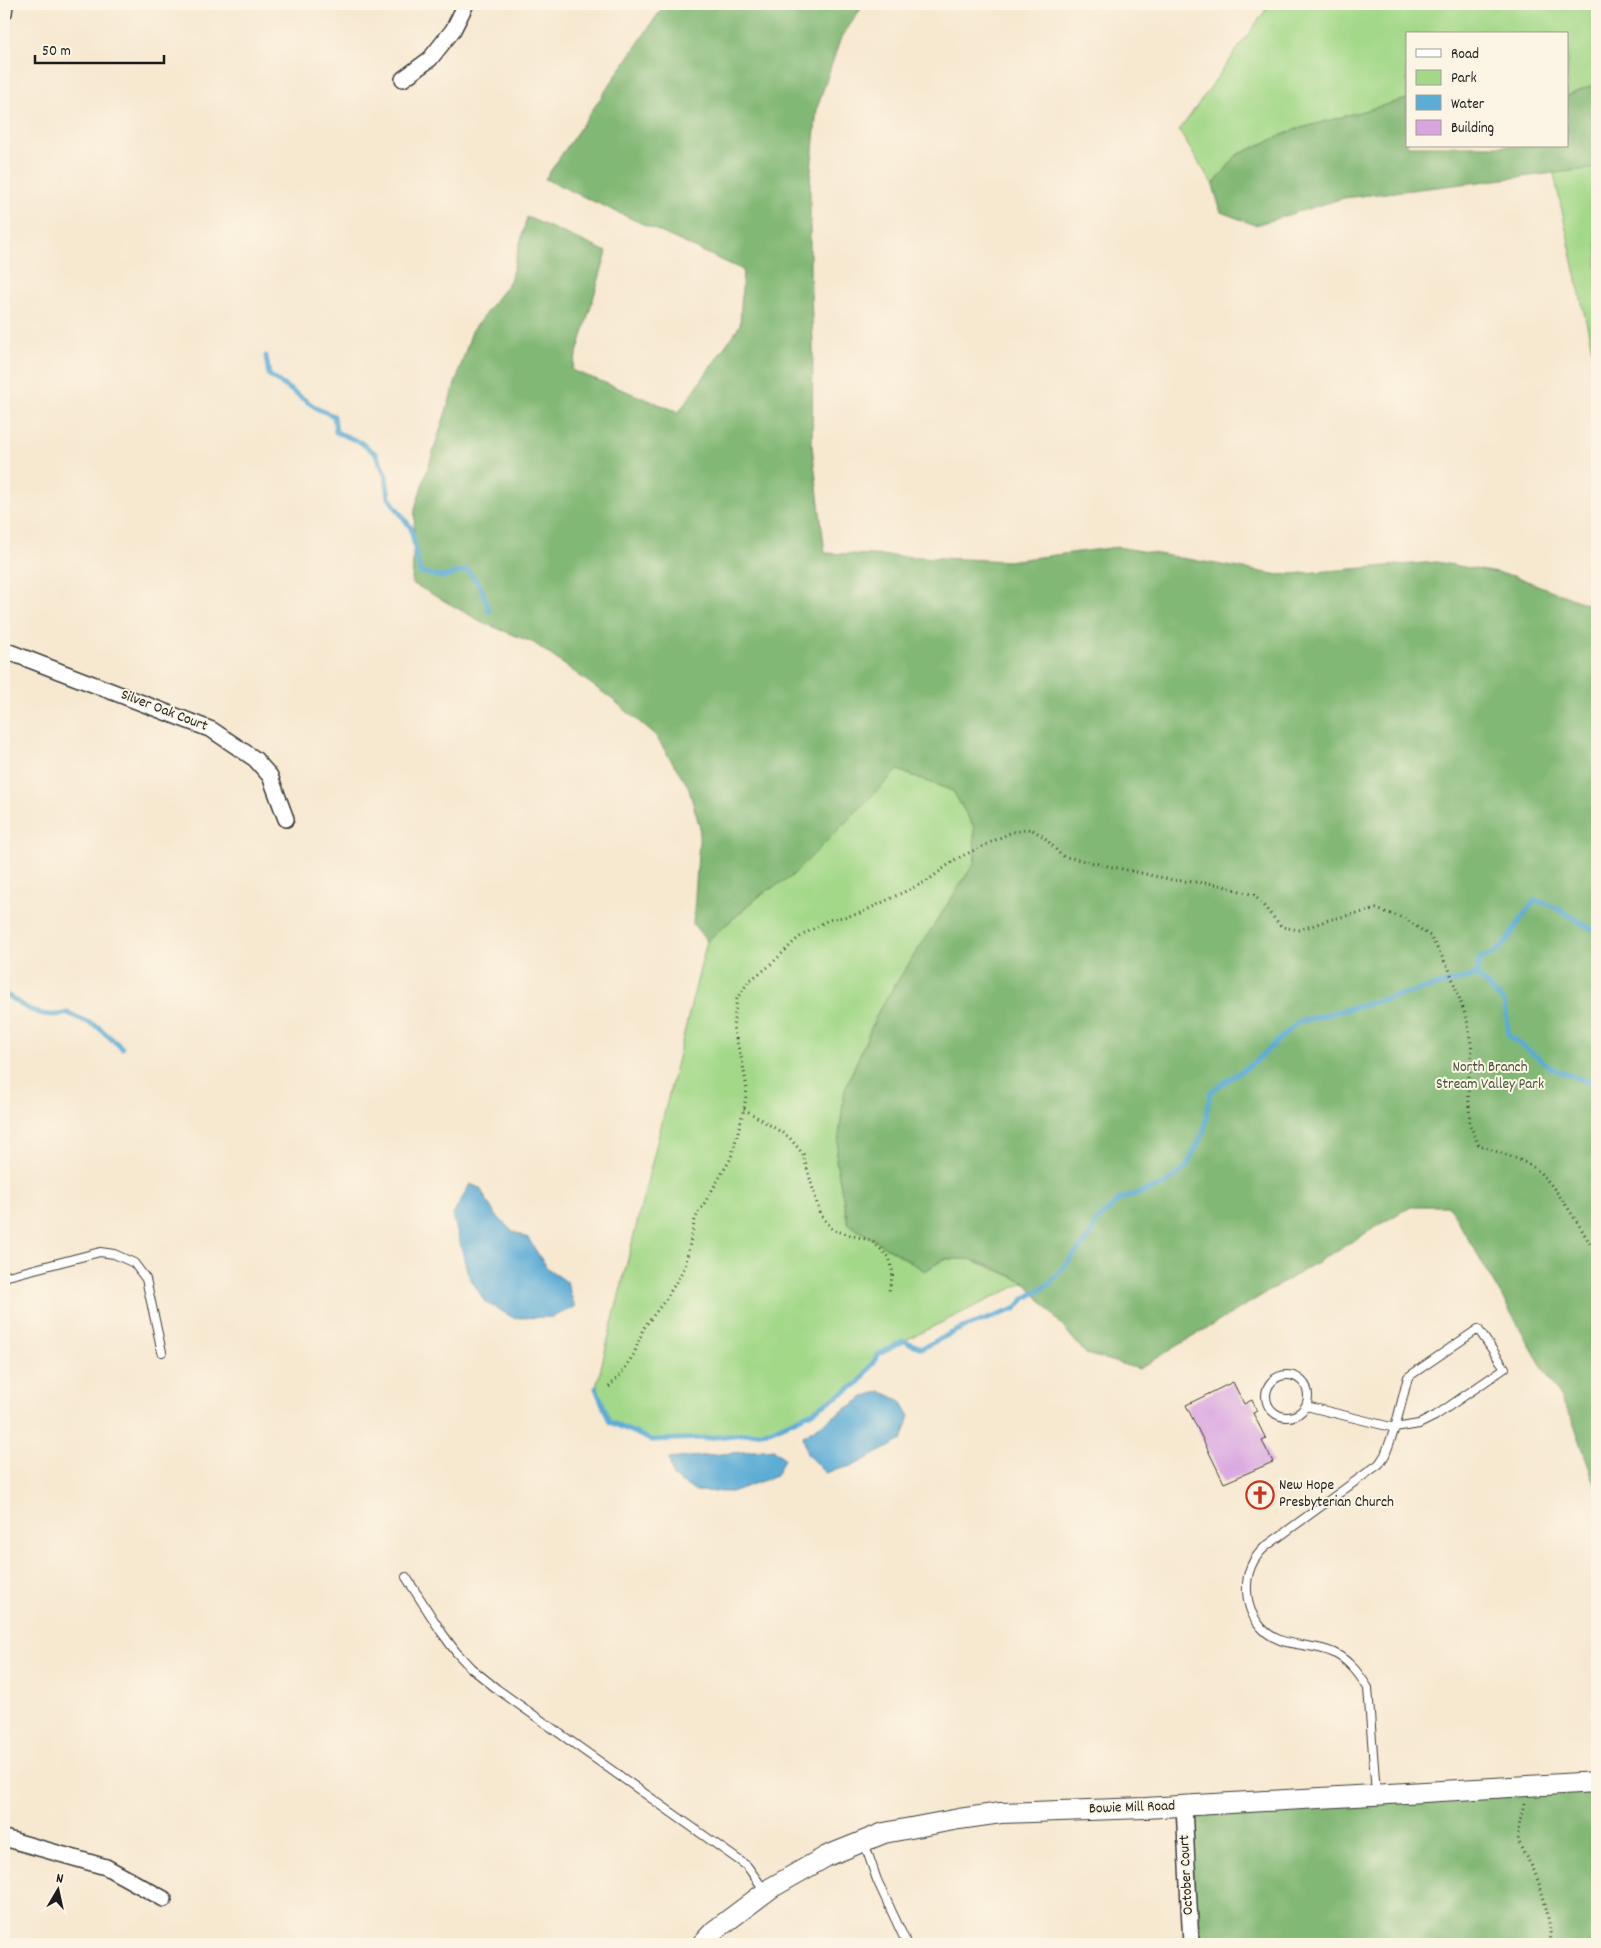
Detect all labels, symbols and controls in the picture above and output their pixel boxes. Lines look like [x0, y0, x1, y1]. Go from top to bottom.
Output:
scale bar [35, 32, 164, 64]
legend [1406, 32, 1568, 148]
text: 50 m [42, 41, 71, 63]
text: Road [1451, 44, 1479, 66]
text: Park [1451, 68, 1477, 90]
text: Water [1451, 94, 1485, 116]
text: Building [1451, 118, 1494, 140]
street label: Silver Oak Court [117, 684, 211, 738]
park label: North Branch Stream Valley Park [1436, 1057, 1544, 1096]
place label: New Hope Presbyterian Church [1279, 1475, 1394, 1514]
church icon: New Hope Presbyterian Church [1245, 1480, 1275, 1510]
street label: Bowie Mill Road [1088, 1795, 1176, 1821]
street label: October Court [1174, 1834, 1200, 1916]
north arrow [32, 1866, 82, 1916]
text: N [55, 1869, 65, 1890]

